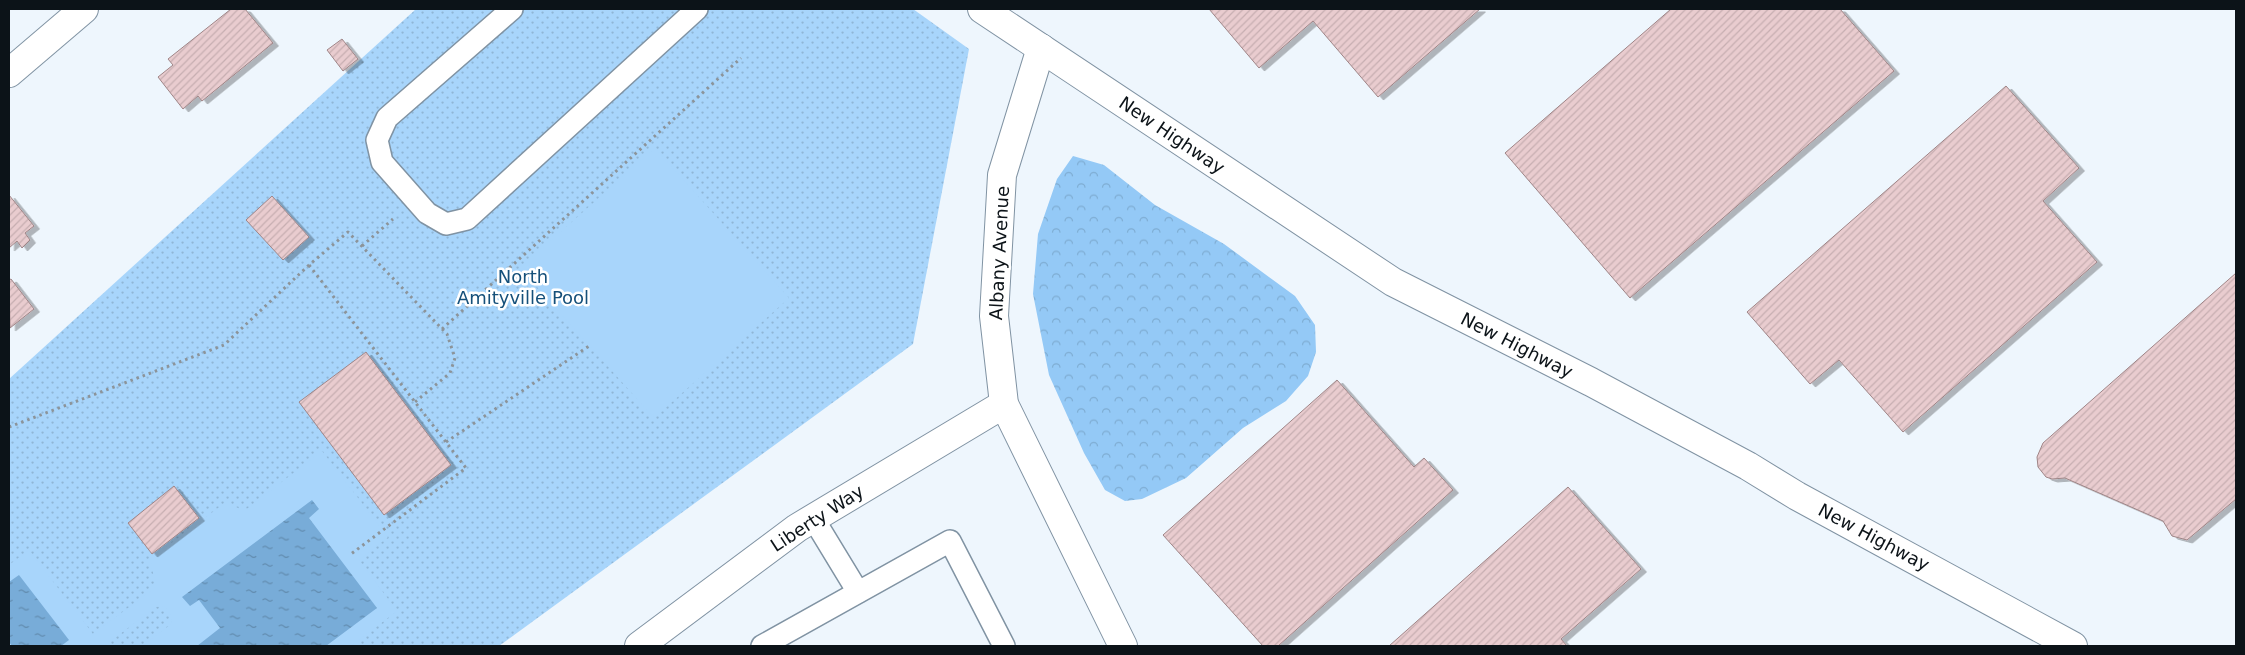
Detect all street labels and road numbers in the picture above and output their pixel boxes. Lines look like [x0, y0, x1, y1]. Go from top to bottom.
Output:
street label: New Highway [1115, 92, 1229, 178]
street label: Albany Avenue [985, 185, 1013, 321]
street label: New Highway [1458, 308, 1577, 382]
street label: Liberty Way [767, 480, 868, 556]
street label: New Highway [1815, 499, 1933, 575]

